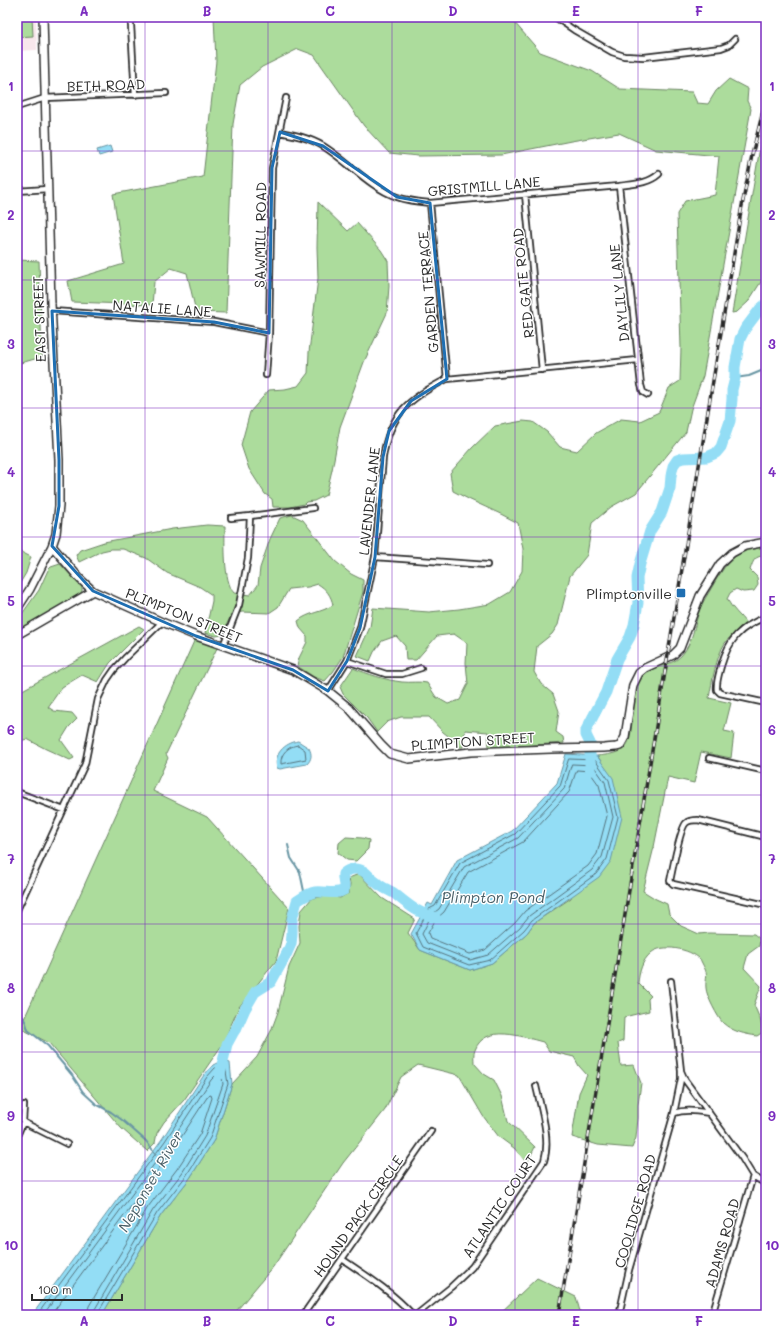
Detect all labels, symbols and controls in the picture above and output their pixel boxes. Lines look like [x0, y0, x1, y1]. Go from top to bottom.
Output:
text: A [79, 2, 89, 19]
text: B [203, 2, 212, 19]
text: C [325, 2, 335, 19]
text: D [448, 2, 458, 19]
text: E [572, 2, 580, 19]
text: F [695, 2, 703, 19]
street label: BETH ROAD [67, 74, 145, 96]
text: 1 [8, 77, 14, 94]
text: 1 [769, 77, 775, 94]
street label: GRISTMILL LANE [427, 172, 541, 200]
street label: SAWMILL ROAD [250, 182, 270, 288]
text: 2 [7, 206, 15, 223]
text: 2 [768, 206, 776, 223]
street label: RED GATE ROAD [508, 227, 538, 339]
street label: GARDEN TERRACE [413, 230, 443, 354]
street label: DAYLILY LANE [604, 243, 634, 343]
street label: EAST STREET [28, 275, 50, 362]
street label: NATALIE LANE [112, 295, 212, 321]
text: 3 [7, 335, 15, 352]
text: 3 [768, 335, 776, 352]
street label: LAVENDER LANE [354, 446, 384, 556]
text: 4 [7, 463, 15, 480]
text: 4 [768, 463, 776, 480]
street label: PLIMPTON STREET [123, 583, 245, 647]
place label: Plimptonville [586, 584, 672, 603]
marker: Plimptonville [675, 587, 687, 599]
text: 5 [7, 592, 15, 609]
text: 5 [768, 592, 776, 609]
text: 6 [7, 721, 15, 738]
text: 6 [768, 721, 776, 738]
street label: PLIMPTON STREET [411, 727, 536, 755]
text: 7 [7, 850, 15, 867]
text: 7 [768, 850, 776, 867]
water label: Plimpton Pond [441, 887, 546, 907]
text: 8 [7, 979, 15, 996]
text: 8 [768, 979, 776, 996]
text: 9 [7, 1107, 15, 1124]
text: 9 [768, 1107, 776, 1124]
water label: Neponset River [113, 1126, 187, 1235]
street label: HOUND PACK CIRCLE [309, 1151, 407, 1281]
street label: ATLANTIC COURT [457, 1151, 541, 1261]
street label: COOLIDGE ROAD [610, 1152, 660, 1270]
street label: ADAMS ROAD [700, 1196, 744, 1290]
text: 10 [4, 1236, 18, 1253]
text: 10 [765, 1236, 779, 1253]
scale bar [32, 1276, 122, 1302]
text: 100 m [38, 1281, 72, 1297]
text: A [79, 1312, 89, 1329]
text: B [203, 1312, 212, 1329]
text: C [325, 1312, 335, 1329]
text: D [448, 1312, 458, 1329]
text: E [572, 1312, 580, 1329]
text: F [695, 1312, 703, 1329]

